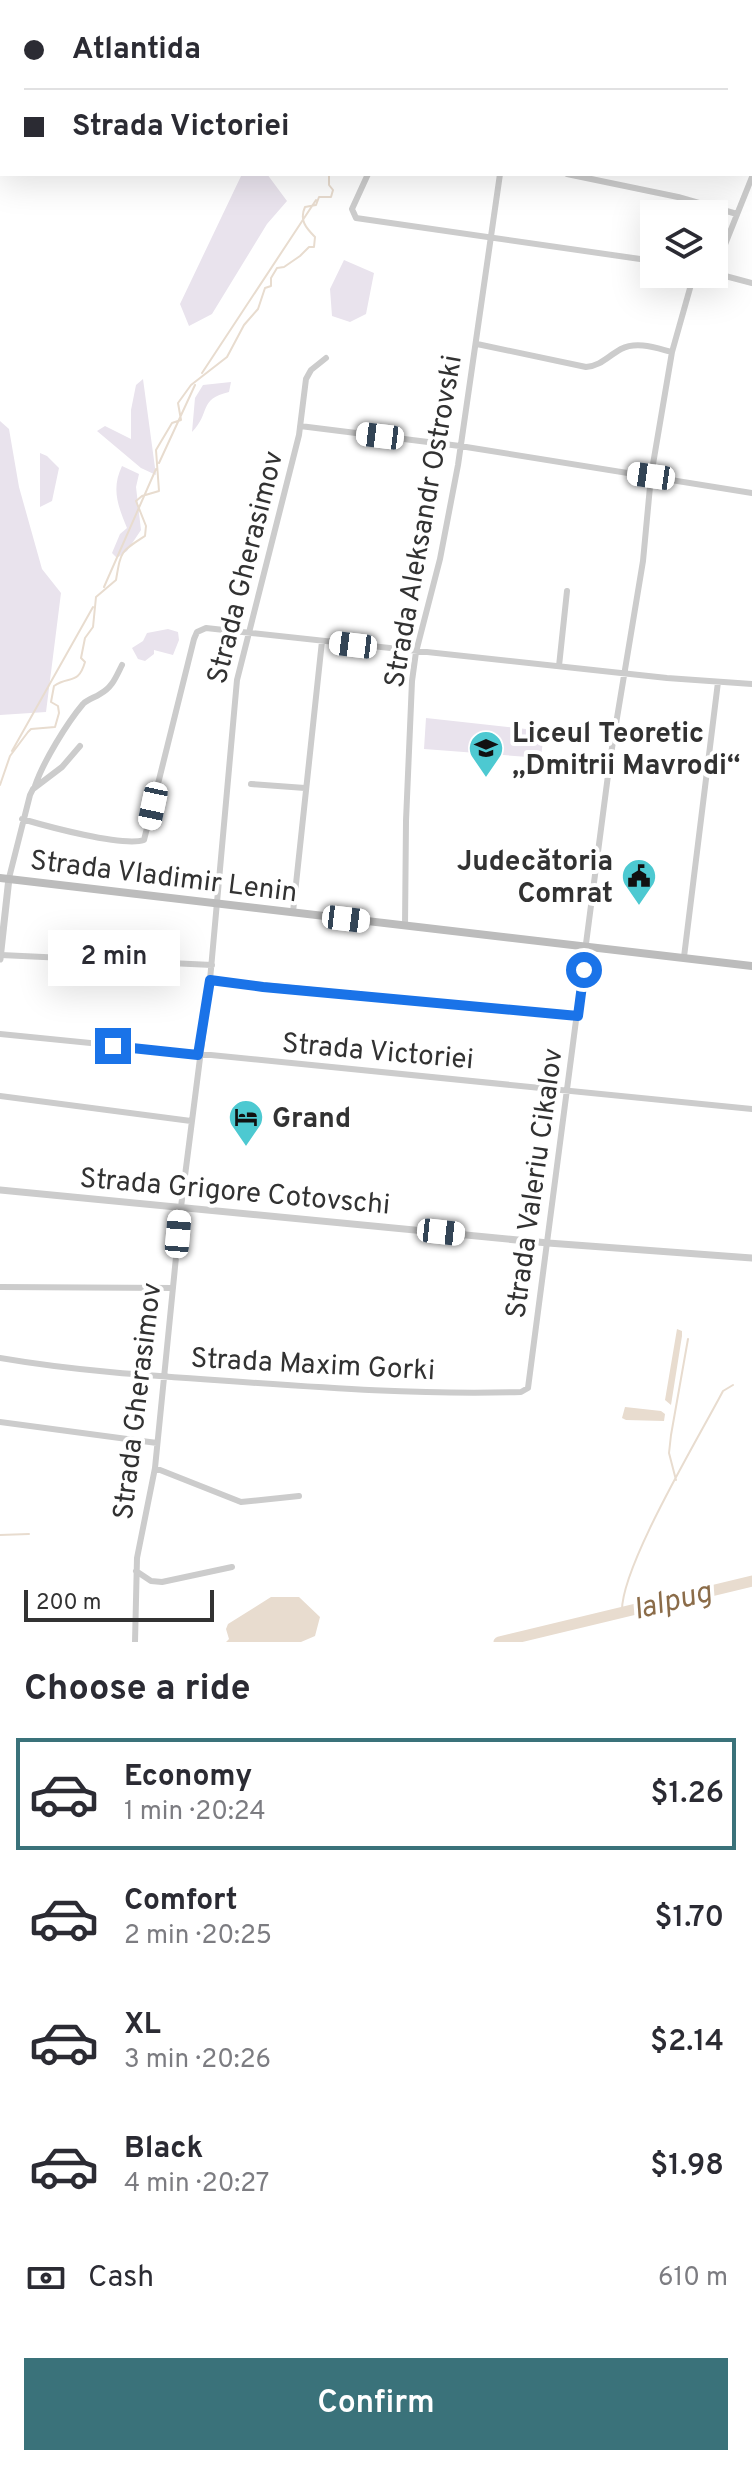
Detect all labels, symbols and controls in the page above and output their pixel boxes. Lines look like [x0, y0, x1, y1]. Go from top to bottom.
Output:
text: Atlantida [72, 32, 201, 69]
text: Strada Victoriei [72, 109, 289, 146]
map controls [640, 200, 728, 288]
button: layers [640, 200, 728, 288]
street label: Strada Aleksandr Ostrovski [378, 352, 472, 691]
car [355, 421, 405, 451]
street label: Strada Gherasimov [201, 448, 293, 688]
car [626, 461, 676, 491]
car [328, 630, 378, 660]
place label: Liceul Teoretic „Dmitrii Mavrodi“ [512, 717, 740, 785]
school or university icon: Liceul Teoretic „Dmitrii Mavrodi“ [467, 729, 505, 779]
car [136, 780, 170, 832]
street label: Strada Vladimir Lenin [28, 844, 299, 912]
place label: Judecătoria Comrat [457, 845, 613, 913]
public building icon: Judecătoria Comrat [620, 857, 658, 907]
car [321, 904, 371, 934]
callout: 2 min [47, 930, 179, 986]
text: 2 min [80, 941, 148, 974]
route start [566, 952, 602, 988]
street label: Strada Victoriei [280, 1027, 475, 1079]
route end [95, 1028, 131, 1064]
street label: Strada Valeriu Cikalov [499, 1046, 573, 1321]
hotel icon: Grand [227, 1098, 265, 1148]
place label: Grand [272, 1102, 351, 1138]
street label: Strada Grigore Cotovschi [78, 1161, 391, 1224]
car [164, 1209, 192, 1259]
car [416, 1218, 466, 1246]
street label: Strada Gherasimov [107, 1281, 171, 1522]
street label: Strada Maxim Gorki [190, 1342, 436, 1390]
water label: Ialpug [630, 1575, 716, 1630]
scale bar [24, 1586, 214, 1622]
text: 200 m [36, 1590, 101, 1617]
text: Choose a ride [24, 1667, 250, 1713]
icon: car [28, 1758, 100, 1830]
text: Economy [124, 1759, 252, 1796]
text: $1.26 [651, 1776, 724, 1813]
text: 1 min · 20:24 [124, 1796, 266, 1829]
icon: car [28, 1882, 100, 1954]
text: Comfort [124, 1883, 237, 1920]
text: $1.70 [655, 1900, 724, 1937]
text: 2 min · 20:25 [124, 1920, 272, 1953]
icon: car [28, 2006, 100, 2078]
text: XL [124, 2007, 161, 2044]
text: $2.14 [650, 2024, 724, 2061]
text: 3 min · 20:26 [124, 2044, 271, 2077]
icon: car [28, 2130, 100, 2202]
text: Black [124, 2131, 203, 2168]
text: $1.98 [650, 2148, 724, 2185]
text: 4 min · 20:27 [124, 2168, 269, 2201]
icon: cash [24, 2256, 68, 2300]
text: Cash [88, 2260, 154, 2297]
text: 610 m [658, 2262, 728, 2295]
button: Confirm [24, 2358, 728, 2450]

